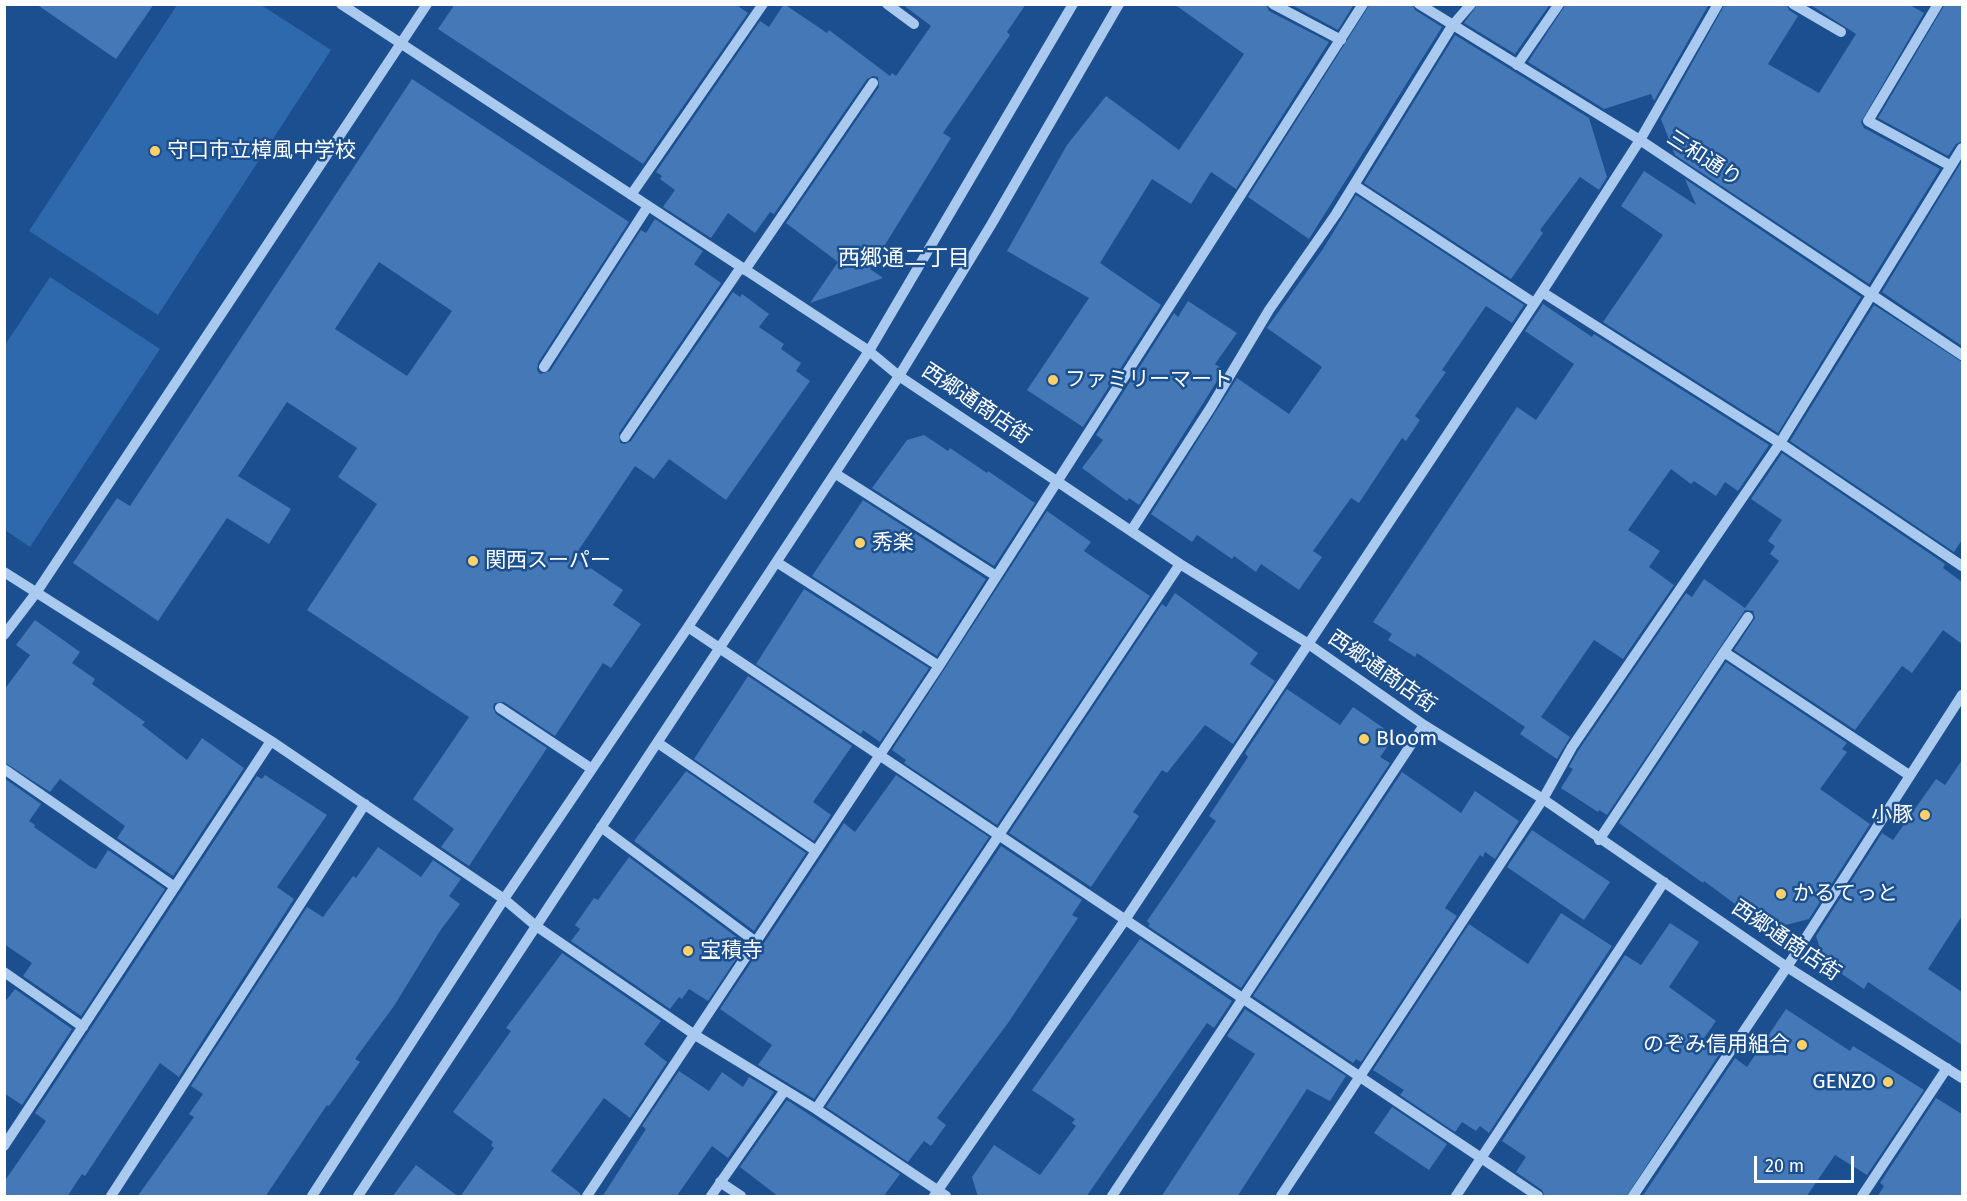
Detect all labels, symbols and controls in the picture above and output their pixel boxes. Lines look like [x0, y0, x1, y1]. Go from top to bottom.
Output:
street label: 三和通り [1662, 126, 1746, 192]
place label: 守口市立樟風中学校 [167, 138, 356, 164]
marker: 守口市立樟風中学校 [148, 144, 162, 158]
district label: 西郷通二丁目 [838, 246, 970, 272]
street label: 西郷通商店街 [917, 358, 1035, 450]
place label: ファミリーマート [1065, 367, 1233, 393]
marker: ファミリーマート [1046, 373, 1060, 387]
place label: 秀楽 [872, 530, 914, 556]
marker: 秀楽 [853, 536, 867, 550]
place label: 関西スーパー [485, 548, 611, 574]
marker: 関西スーパー [466, 554, 480, 568]
street label: 西郷通商店街 [1323, 626, 1441, 718]
place label: Bloom [1376, 726, 1437, 752]
marker: Bloom [1357, 732, 1371, 746]
place label: 小豚 [1871, 802, 1913, 828]
marker: 小豚 [1918, 808, 1932, 822]
place label: かるてっと [1793, 881, 1898, 907]
marker: かるてっと [1774, 887, 1788, 901]
street label: 西郷通商店街 [1727, 895, 1845, 987]
place label: 宝積寺 [700, 938, 763, 964]
marker: 宝積寺 [681, 944, 695, 958]
place label: のぞみ信用組合 [1643, 1032, 1790, 1058]
marker: のぞみ信用組合 [1795, 1038, 1809, 1052]
place label: GENZO [1812, 1069, 1876, 1095]
marker: GENZO [1881, 1075, 1895, 1089]
scale bar [1757, 1144, 1858, 1182]
text: 20 m [1765, 1155, 1804, 1177]

